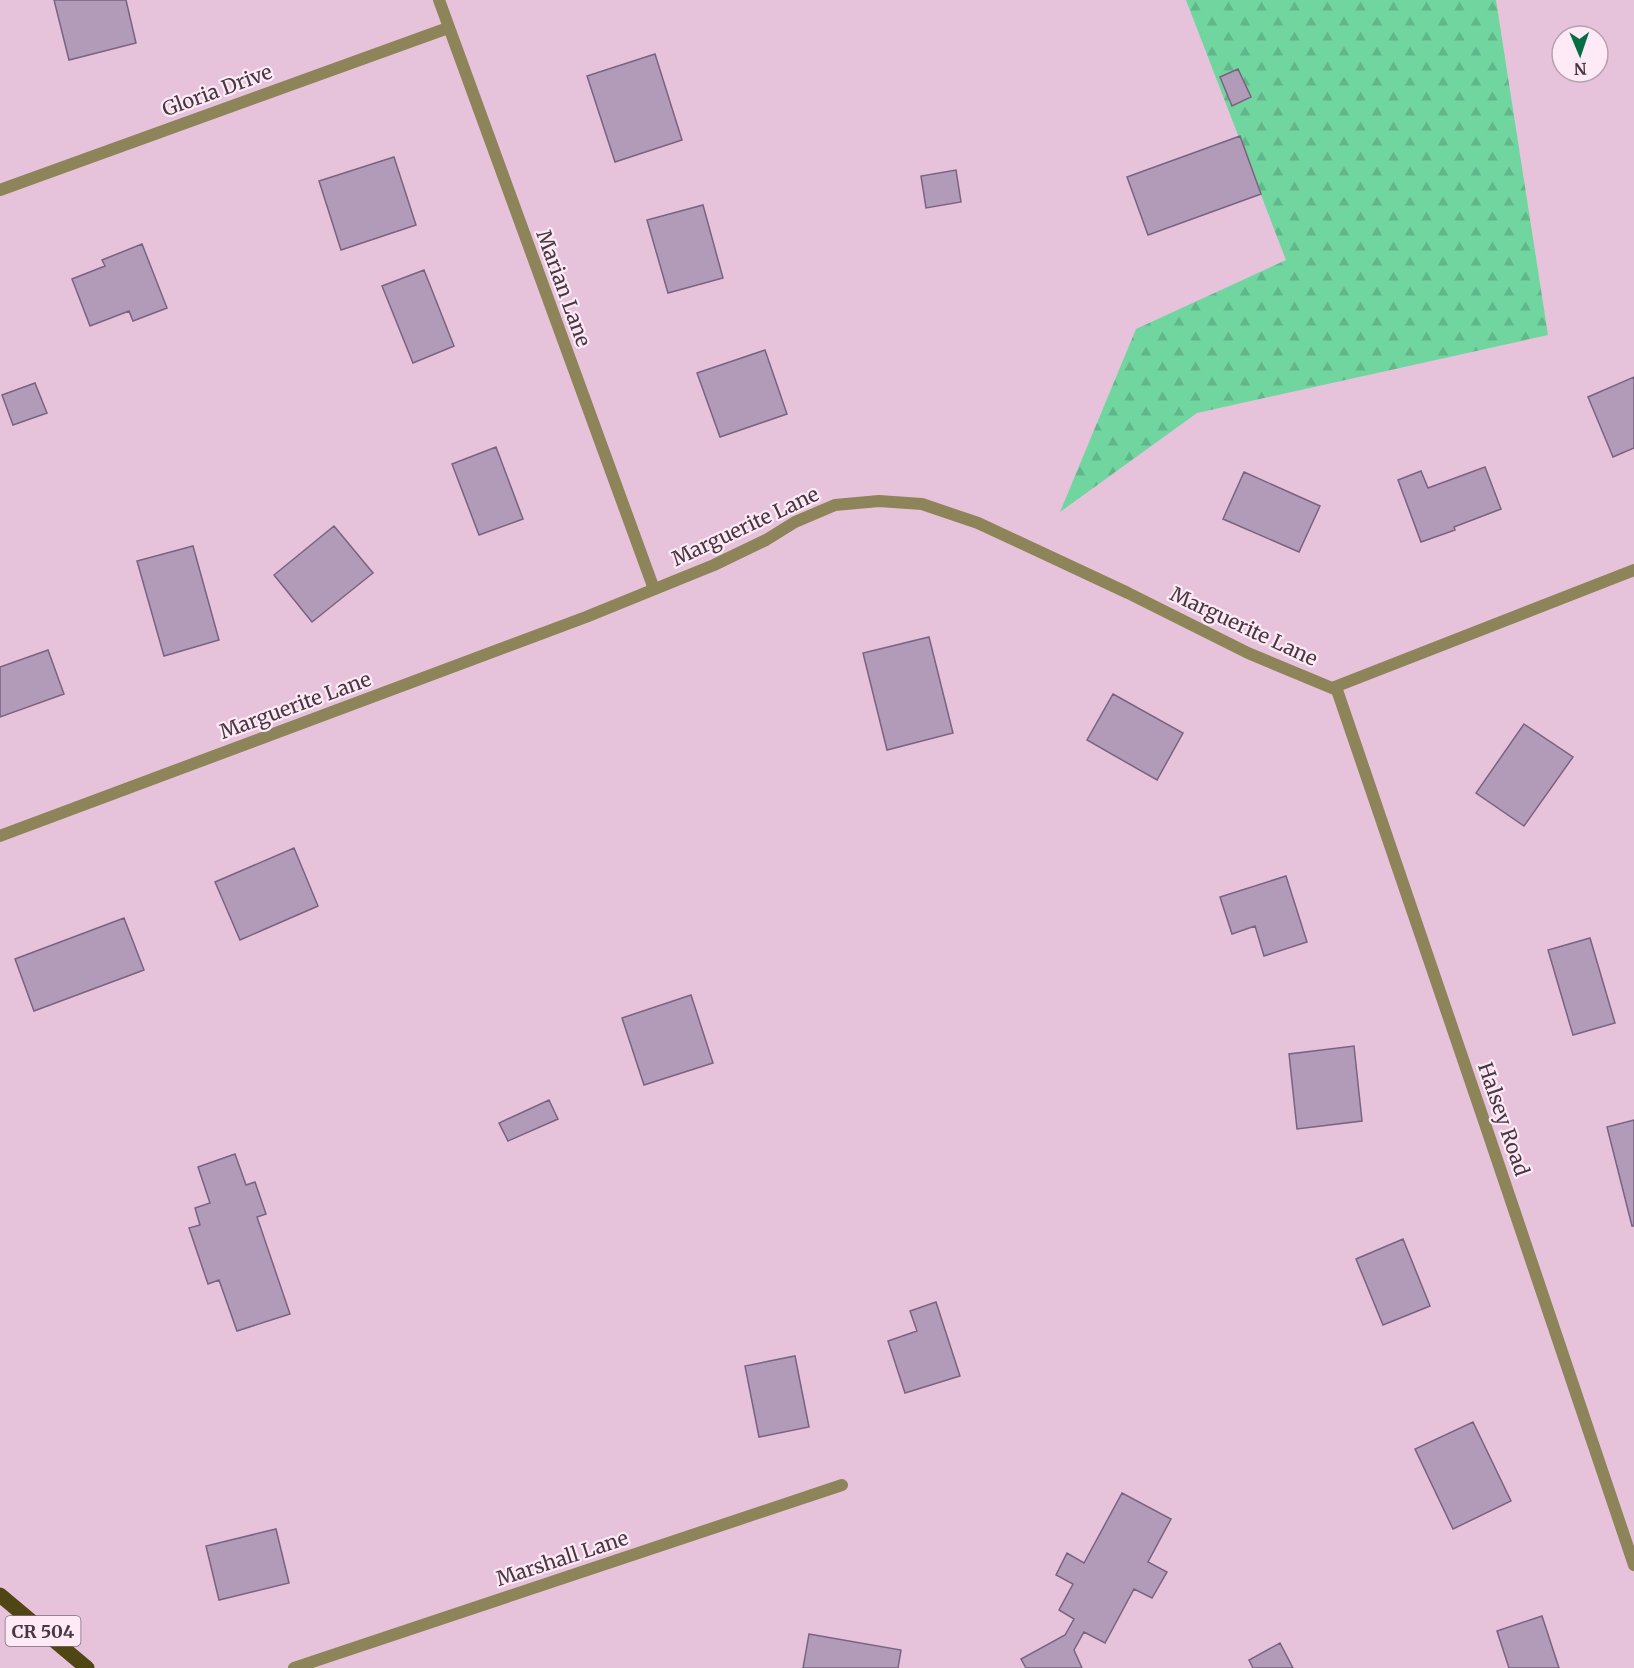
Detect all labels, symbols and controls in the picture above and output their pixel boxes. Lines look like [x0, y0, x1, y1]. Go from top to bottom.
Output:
north arrow [1550, 24, 1610, 84]
street label: Gloria Drive [159, 59, 275, 121]
text: N [1573, 59, 1587, 79]
street label: Marian Lane [531, 226, 597, 350]
street label: Marguerite Lane [667, 481, 823, 571]
street label: Marguerite Lane [1166, 581, 1322, 671]
street label: Marguerite Lane [216, 666, 374, 744]
street label: Halsey Road [1473, 1059, 1535, 1179]
street label: Marshall Lane [493, 1525, 631, 1591]
road number: CR 504 [6, 1616, 80, 1646]

